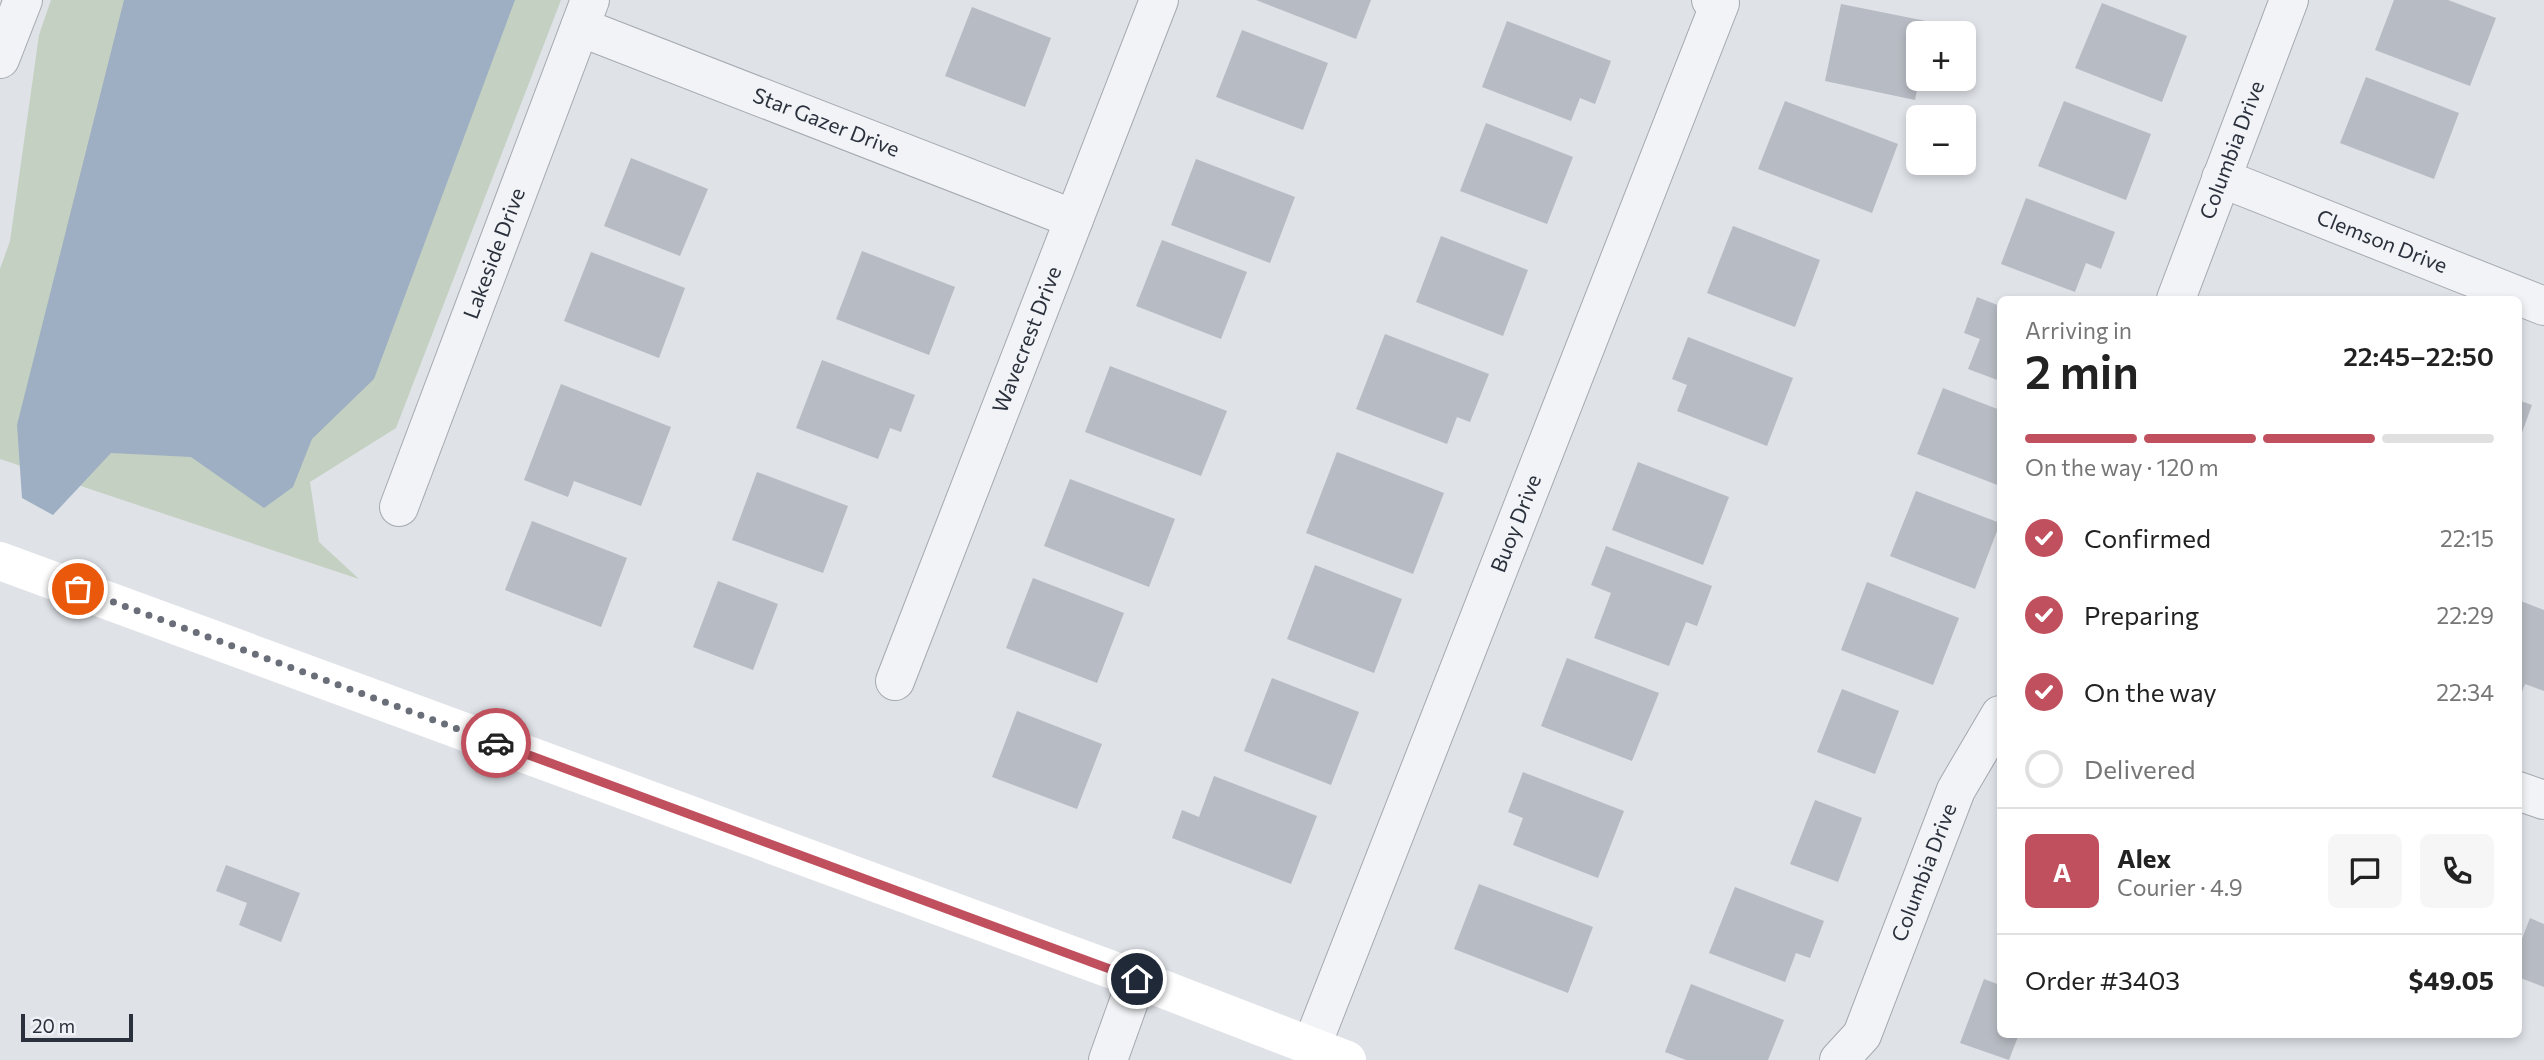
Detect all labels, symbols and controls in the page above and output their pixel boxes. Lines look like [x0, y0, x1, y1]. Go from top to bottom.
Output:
map controls [1906, 21, 1976, 175]
button: + [1906, 21, 1976, 91]
street label: Columbia Drive [2193, 77, 2268, 222]
street label: Star Gazer Drive [750, 81, 903, 161]
button: − [1906, 105, 1976, 175]
street label: Lakeside Drive [457, 184, 529, 322]
street label: Clemson Drive [2314, 203, 2451, 277]
street label: Wavecrest Drive [986, 262, 1066, 416]
text: Arriving in [2025, 316, 2132, 344]
text: 22:45–22:50 [2343, 340, 2494, 371]
text: 2 min [2025, 342, 2139, 398]
text: On the way · 120 m [2025, 453, 2219, 481]
street label: Buoy Drive [1484, 470, 1545, 576]
icon: check [2025, 519, 2063, 557]
text: Confirmed [2084, 522, 2211, 553]
text: 22:15 [2440, 524, 2494, 552]
pin [48, 559, 108, 619]
icon: bag [59, 570, 97, 608]
icon: check [2025, 596, 2063, 634]
text: Preparing [2084, 599, 2199, 630]
text: 22:29 [2436, 601, 2494, 629]
icon: check [2025, 673, 2063, 711]
text: On the way [2084, 676, 2217, 707]
text: 22:34 [2436, 678, 2494, 706]
courier [461, 708, 531, 778]
icon: car [477, 724, 515, 762]
text: Delivered [2084, 753, 2195, 784]
street label: Columbia Drive [1885, 799, 1961, 945]
button: chat [2328, 834, 2402, 908]
button: phone [2420, 834, 2494, 908]
text: Alex [2117, 842, 2171, 873]
text: A [2053, 856, 2071, 887]
text: Courier · 4.9 [2117, 873, 2243, 901]
pin [1107, 949, 1167, 1009]
icon: home [1118, 960, 1156, 998]
text: Order #3403 [2025, 964, 2180, 995]
text: $49.05 [2408, 964, 2494, 995]
scale bar [21, 1011, 133, 1043]
text: 20 m [32, 1014, 75, 1037]

